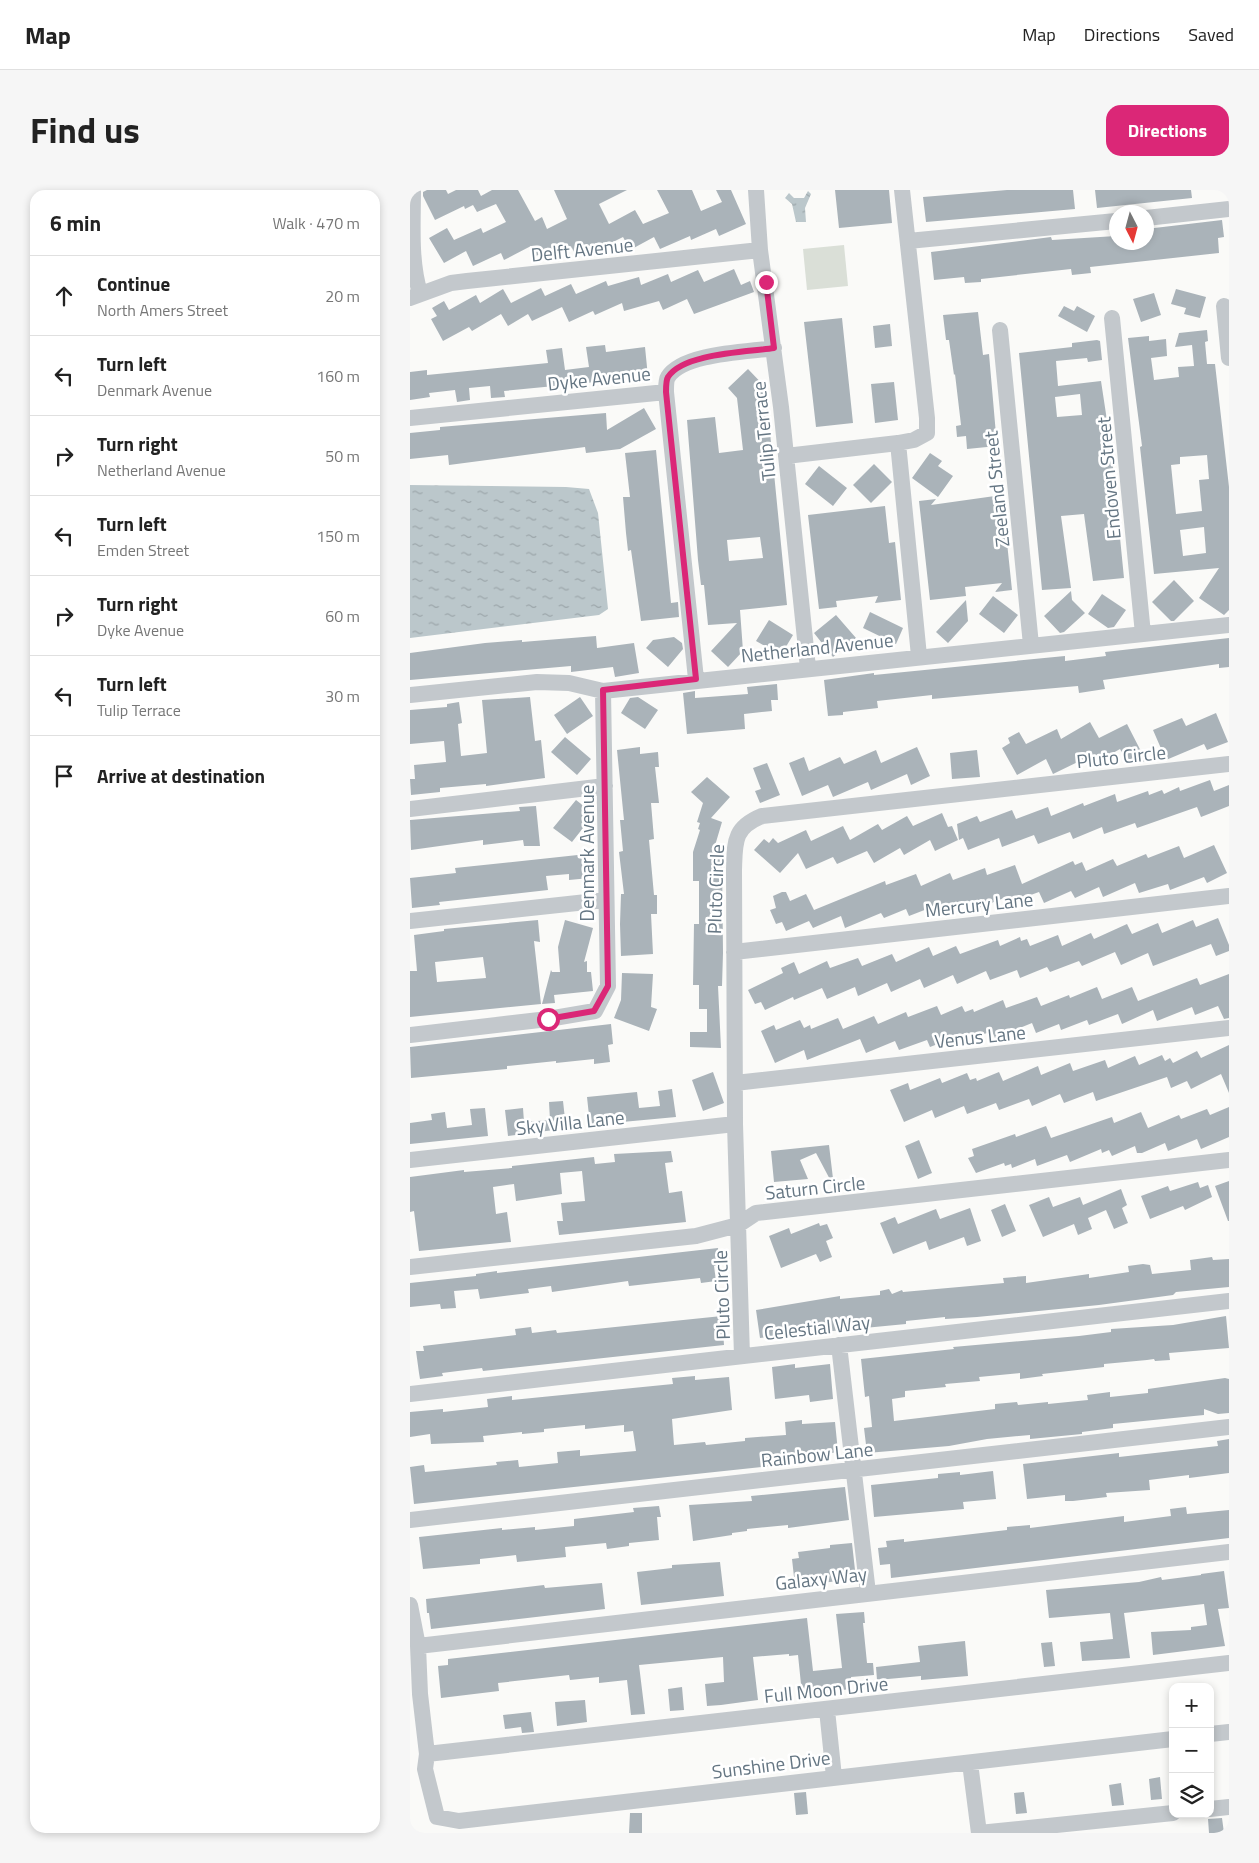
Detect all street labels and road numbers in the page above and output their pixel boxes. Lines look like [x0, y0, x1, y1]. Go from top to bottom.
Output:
street label: Delft Avenue [529, 229, 635, 269]
street label: Dyke Avenue [546, 358, 652, 398]
street label: Tulip Terrace [743, 380, 783, 482]
street label: Endoven Street [1088, 415, 1128, 540]
street label: Zeeland Street [975, 429, 1017, 548]
street label: Netherland Avenue [739, 625, 895, 669]
street label: Pluto Circle [1075, 737, 1167, 775]
street label: Denmark Avenue [572, 785, 601, 921]
street label: Pluto Circle [699, 844, 731, 934]
street label: Mercury Lane [923, 884, 1035, 924]
street label: Venus Lane [933, 1017, 1027, 1055]
street label: Sky Villa Lane [514, 1102, 626, 1142]
street label: Saturn Circle [763, 1167, 867, 1207]
street label: Pluto Circle [705, 1250, 737, 1340]
street label: Celestial Way [762, 1307, 872, 1347]
street label: Rainbow Lane [759, 1434, 875, 1474]
street label: Galaxy Way [774, 1559, 868, 1597]
street label: Full Moon Drive [763, 1668, 889, 1710]
street label: Sunshine Drive [710, 1742, 832, 1786]

